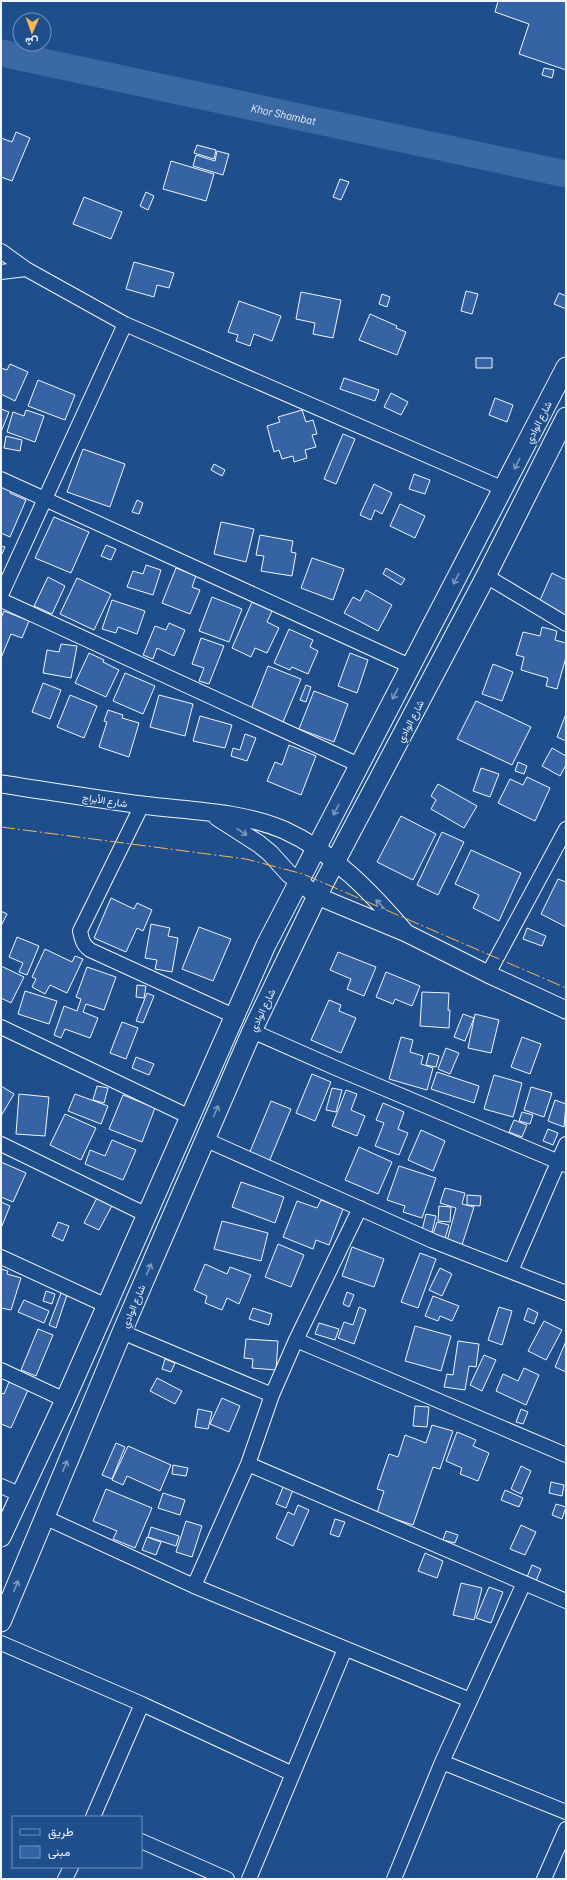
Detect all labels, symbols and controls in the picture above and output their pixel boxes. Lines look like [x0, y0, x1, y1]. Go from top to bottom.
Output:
north arrow [12, 12, 52, 52]
text: ش [25, 35, 39, 49]
water label: Khor Shambat [250, 100, 317, 127]
street label: شارع الوادي [522, 399, 556, 447]
one-way arrow [512, 458, 520, 470]
one-way arrow [452, 573, 459, 585]
one-way arrow [391, 688, 399, 700]
street label: شارع الوادي [394, 698, 429, 745]
street label: شارع الأبراج [82, 791, 128, 810]
one-way arrow [331, 803, 339, 815]
one-way arrow [236, 828, 247, 836]
one-way arrow [375, 899, 385, 909]
street label: شارع الوادي [247, 987, 280, 1035]
one-way arrow [213, 1105, 221, 1117]
one-way arrow [145, 1263, 153, 1275]
street label: شارع الوادي [119, 1282, 150, 1331]
one-way arrow [62, 1460, 70, 1472]
one-way arrow [12, 1581, 20, 1593]
legend [12, 1816, 142, 1868]
text: طريق [48, 1824, 74, 1840]
text: مبنى [48, 1844, 70, 1860]

